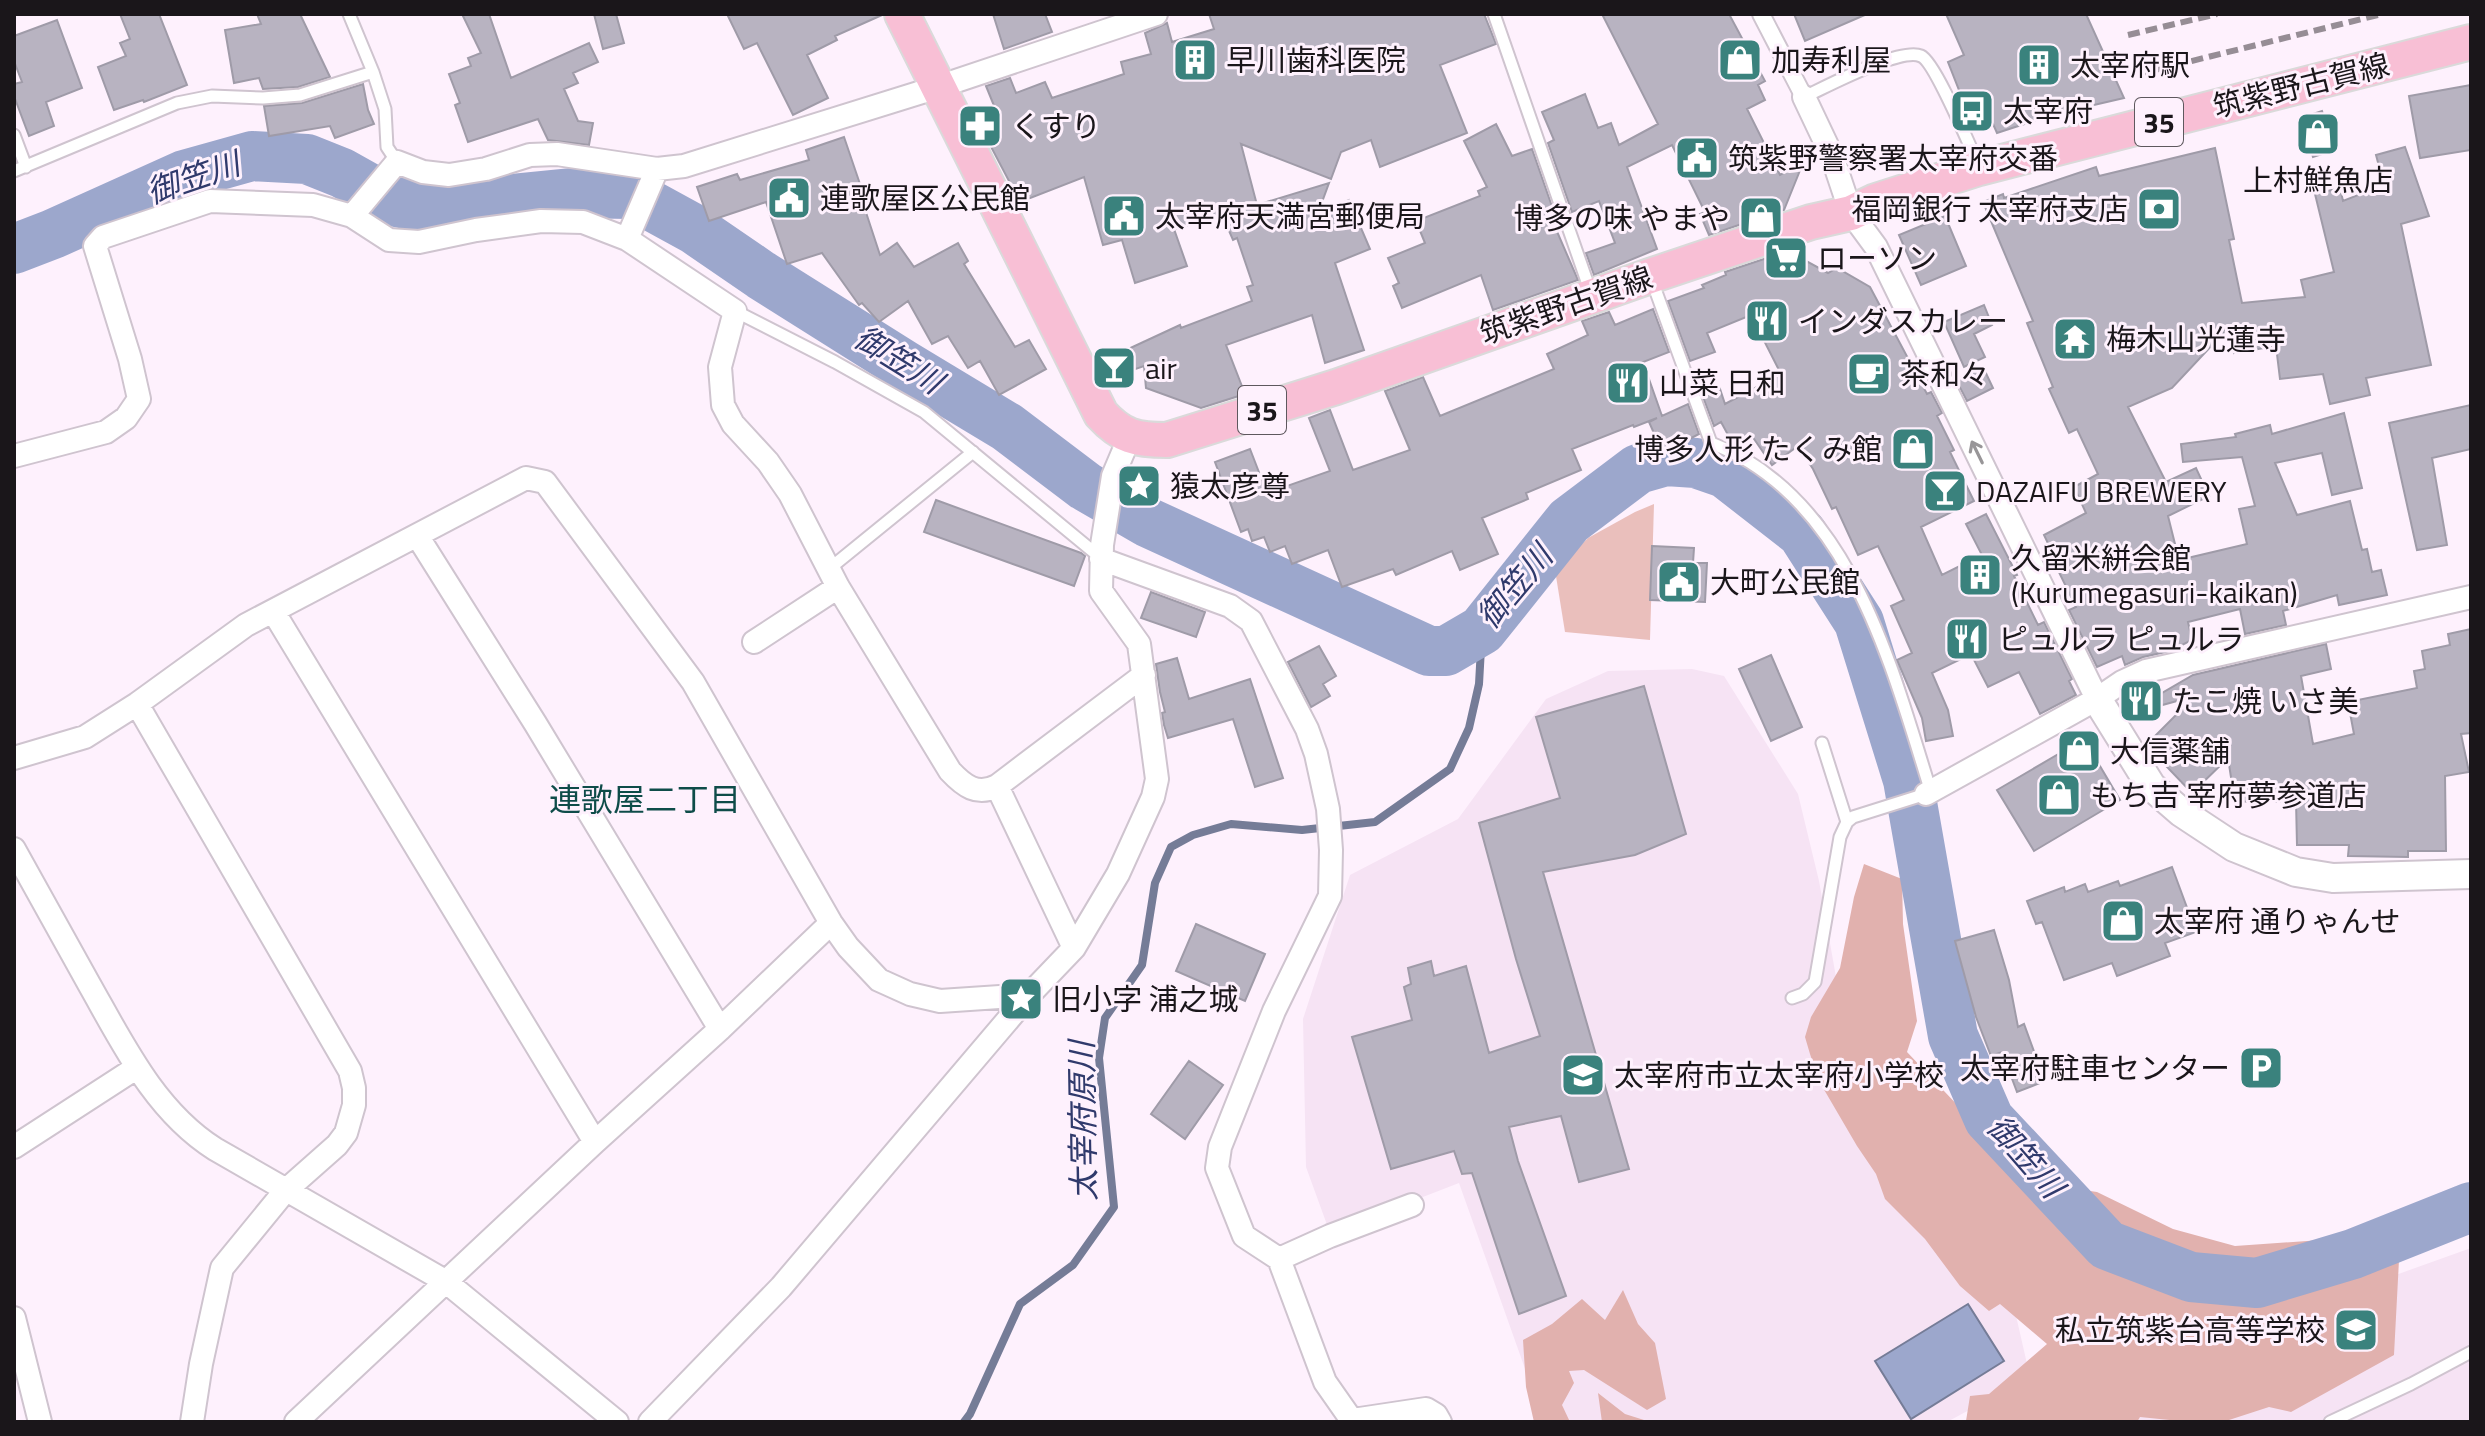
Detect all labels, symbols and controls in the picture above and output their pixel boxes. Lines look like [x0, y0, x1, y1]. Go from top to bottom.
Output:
building icon: 早川歯科医院 [1171, 36, 1219, 84]
shop icon: 加寿利屋 [1716, 36, 1764, 84]
place label: 早川歯科医院 [1226, 37, 1406, 83]
place label: 加寿利屋 [1771, 37, 1891, 83]
building icon: 太宰府駅 [2015, 41, 2063, 89]
street label: 筑紫野古賀線 [2208, 41, 2394, 129]
place label: 太宰府駅 [2070, 42, 2190, 88]
bus stop icon: 太宰府 [1948, 87, 1996, 135]
place label: 太宰府 [2003, 88, 2093, 134]
road number: 35 [2135, 98, 2183, 146]
pharmacy icon: くすり [956, 102, 1004, 150]
place label: くすり [1011, 103, 1101, 149]
shop icon: 上村鮮魚店 [2294, 110, 2342, 158]
public building icon: 筑紫野警察署太宰府交番 [1673, 134, 1721, 182]
place label: 筑紫野警察署太宰府交番 [1728, 135, 2058, 181]
water label: 御笠川 [140, 138, 249, 215]
place label: 上村鮮魚店 [2243, 157, 2393, 203]
public building icon: 連歌屋区公民館 [765, 174, 813, 222]
place label: 連歌屋区公民館 [820, 175, 1030, 221]
bank icon: 福岡銀行 太宰府支店 [2135, 185, 2183, 233]
place label: 福岡銀行 太宰府支店 [1851, 186, 2128, 232]
public building icon: 太宰府天満宮郵便局 [1100, 192, 1148, 240]
place label: 太宰府天満宮郵便局 [1155, 193, 1425, 239]
shop icon: 博多の味 やまや [1737, 194, 1785, 242]
place label: 博多の味 やまや [1513, 195, 1730, 241]
supermarket icon: ローソン [1762, 234, 1810, 282]
place label: ローソン [1817, 235, 1937, 281]
street label: 筑紫野古賀線 [1473, 254, 1659, 356]
restaurant icon: インダスカレー [1743, 297, 1791, 345]
place label: インダスカレー [1798, 298, 2008, 344]
water label: 御笠川 [846, 313, 955, 406]
temple icon: 梅木山光蓮寺 [2051, 315, 2099, 363]
place label: 梅木山光蓮寺 [2106, 316, 2286, 362]
bar icon: air [1090, 344, 1138, 392]
place label: air [1145, 345, 1177, 391]
cafe icon: 茶和々 [1845, 350, 1893, 398]
place label: 茶和々 [1900, 351, 1990, 397]
restaurant icon: 山菜 日和 [1604, 359, 1652, 407]
place label: 山菜 日和 [1659, 360, 1786, 406]
road number: 35 [1238, 386, 1286, 434]
shop icon: 博多人形 たくみ館 [1889, 425, 1937, 473]
place label: 博多人形 たくみ館 [1634, 426, 1882, 472]
one-way arrow [1968, 441, 1984, 465]
place icon: 猿太彦尊 [1115, 462, 1163, 510]
place label: 猿太彦尊 [1170, 463, 1290, 509]
bar icon: DAZAIFU BREWERY [1921, 467, 1969, 515]
place label: DAZAIFU BREWERY [1976, 468, 2227, 514]
water label: 御笠川 [1465, 532, 1565, 638]
place label: 久留米絣会館 (Kurumegasuri-kaikan) [2011, 535, 2298, 615]
building icon: 久留米絣会館 (Kurumegasuri-kaikan) [1956, 551, 2004, 599]
public building icon: 大町公民館 [1655, 558, 1703, 606]
place label: 大町公民館 [1710, 559, 1860, 605]
restaurant icon: ピュルラ ピュルラ [1943, 615, 1991, 663]
place label: ピュルラ ピュルラ [1998, 616, 2245, 662]
restaurant icon: たこ焼 いさ美 [2117, 677, 2165, 725]
place label: たこ焼 いさ美 [2172, 678, 2359, 724]
shop icon: 大信薬舗 [2055, 727, 2103, 775]
place label: 大信薬舗 [2110, 728, 2230, 774]
shop icon: もち吉 宰府夢参道店 [2035, 771, 2083, 819]
place label: もち吉 宰府夢参道店 [2090, 772, 2367, 818]
district label: 連歌屋二丁目 [549, 775, 741, 823]
shop icon: 太宰府 通りゃんせ [2099, 897, 2147, 945]
place label: 太宰府 通りゃんせ [2154, 898, 2401, 944]
place icon: 旧小字 浦之城 [997, 975, 1045, 1023]
place label: 旧小字 浦之城 [1052, 976, 1239, 1022]
water label: 太宰府原川 [1057, 1038, 1107, 1201]
parking icon: 太宰府駐車センター [2237, 1044, 2285, 1092]
place label: 太宰府駐車センター [1960, 1045, 2230, 1091]
school or university icon: 太宰府市立太宰府小学校 [1559, 1051, 1607, 1099]
place label: 太宰府市立太宰府小学校 [1614, 1052, 1944, 1098]
water label: 御笠川 [1976, 1104, 2078, 1210]
school or university icon: 私立筑紫台高等学校 [2332, 1306, 2380, 1354]
place label: 私立筑紫台高等学校 [2055, 1307, 2325, 1353]

